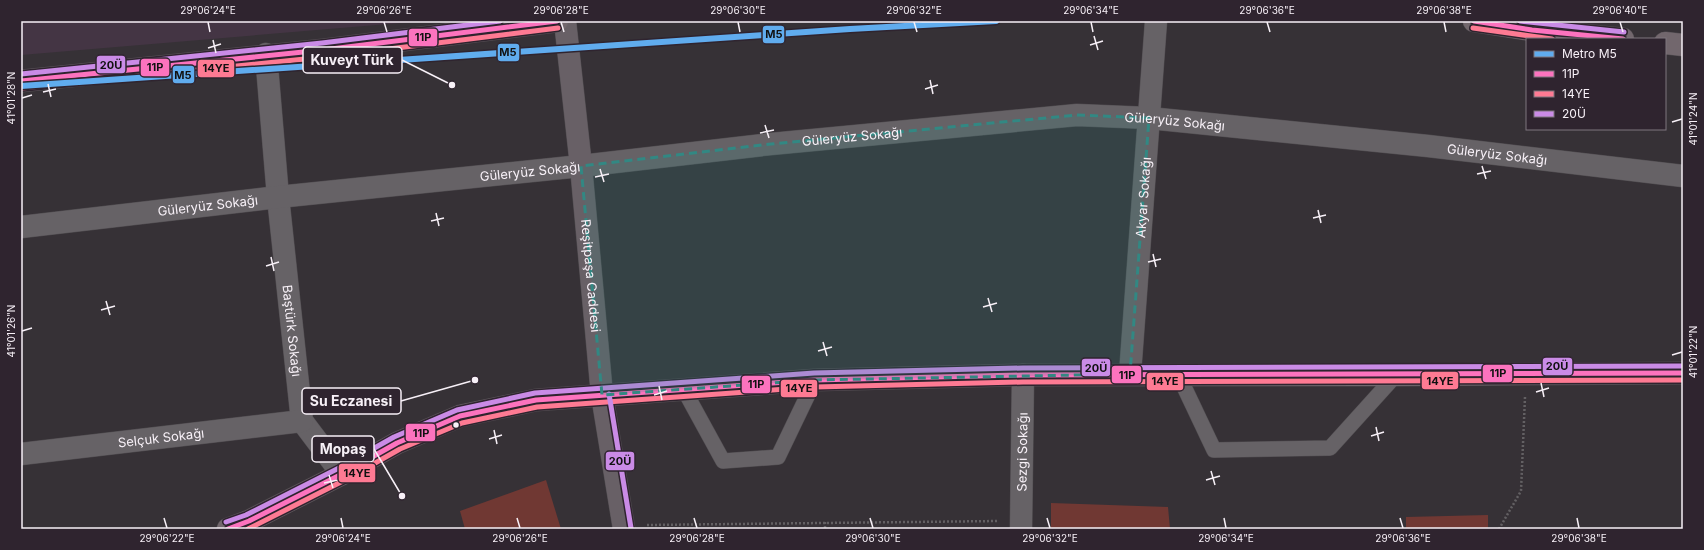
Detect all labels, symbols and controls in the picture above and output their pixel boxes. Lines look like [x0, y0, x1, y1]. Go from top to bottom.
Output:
text: 29°06'24"E [180, 4, 236, 16]
text: 29°06'26"E [356, 4, 412, 16]
text: 29°06'28"E [533, 4, 589, 16]
text: 29°06'30"E [710, 4, 766, 16]
text: 29°06'32"E [886, 4, 942, 16]
text: 29°06'34"E [1063, 4, 1119, 16]
text: 29°06'36"E [1239, 4, 1295, 16]
text: 29°06'38"E [1416, 4, 1472, 16]
text: 29°06'40"E [1592, 4, 1648, 16]
line badge: M5 [762, 25, 785, 44]
text: M5 [765, 27, 783, 41]
line badge: 11P [408, 28, 438, 47]
text: 11P [415, 30, 431, 44]
legend [1526, 38, 1666, 130]
line badge: M5 [497, 43, 520, 62]
text: M5 [499, 45, 517, 59]
text: Metro M5 [1562, 46, 1617, 61]
callout: Kuveyt Türk [303, 47, 402, 73]
text: Kuveyt Türk [310, 51, 394, 68]
line badge: 20Ü [96, 55, 126, 74]
text: 20Ü [100, 58, 122, 72]
line badge: 11P [140, 58, 170, 77]
line badge: 14YE [197, 59, 235, 78]
text: 11P [147, 60, 163, 74]
text: 14YE [203, 61, 230, 75]
line badge: M5 [172, 65, 195, 84]
text: 11P [1562, 66, 1580, 81]
text: M5 [174, 68, 192, 82]
text: 41°01'28"N [5, 72, 17, 124]
text: 14YE [1562, 86, 1590, 101]
text: 41°01'24"N [1687, 93, 1699, 145]
text: 20Ü [1562, 106, 1586, 121]
street label: Güleryüz Sokağı [1124, 109, 1226, 134]
street label: Güleryüz Sokağı [801, 124, 903, 149]
street label: Güleryüz Sokağı [1446, 140, 1548, 168]
street label: Akyar Sokağı [1132, 157, 1154, 238]
street label: Güleryüz Sokağı [479, 158, 581, 184]
street label: Güleryüz Sokağı [157, 191, 259, 219]
street label: Reşitpaşa Caddesi [578, 218, 604, 333]
street label: Baştürk Sokağı [279, 284, 305, 377]
text: 41°01'26"N [5, 305, 17, 357]
text: 41°01'22"N [1687, 326, 1699, 378]
line badge: 20Ü [1542, 357, 1573, 376]
line badge: 20Ü [1081, 358, 1111, 377]
text: 20Ü [1546, 359, 1568, 373]
text: 20Ü [1085, 361, 1107, 375]
line badge: 11P [1482, 364, 1513, 383]
line badge: 11P [1111, 365, 1142, 384]
text: 11P [1490, 366, 1506, 380]
text: 11P [1119, 368, 1135, 382]
line badge: 14YE [1421, 371, 1459, 390]
line badge: 14YE [1146, 372, 1184, 391]
text: 14YE [1152, 374, 1179, 388]
text: 14YE [1427, 374, 1454, 388]
line badge: 11P [741, 375, 771, 394]
text: 11P [748, 377, 764, 391]
line badge: 14YE [780, 379, 818, 398]
text: 14YE [786, 381, 813, 395]
callout: Su Eczanesi [302, 388, 401, 414]
text: Su Eczanesi [310, 392, 392, 409]
street label: Sezgi Sokağı [1013, 412, 1031, 492]
unlabelled marker [451, 420, 461, 430]
line badge: 11P [405, 423, 436, 442]
street label: Selçuk Sokağı [117, 425, 205, 451]
text: 11P [413, 426, 429, 440]
callout: Mopaş [312, 436, 374, 462]
text: Mopaş [320, 440, 366, 457]
line badge: 20Ü [605, 451, 635, 471]
text: 20Ü [609, 454, 631, 468]
line badge: 14YE [338, 463, 376, 483]
text: 14YE [344, 466, 371, 480]
text: 29°06'22"E [139, 532, 195, 544]
text: 29°06'24"E [315, 532, 371, 544]
text: 29°06'26"E [492, 532, 548, 544]
text: 29°06'28"E [669, 532, 725, 544]
text: 29°06'30"E [845, 532, 901, 544]
text: 29°06'32"E [1022, 532, 1078, 544]
text: 29°06'34"E [1198, 532, 1254, 544]
text: 29°06'36"E [1375, 532, 1431, 544]
text: 29°06'38"E [1551, 532, 1607, 544]

